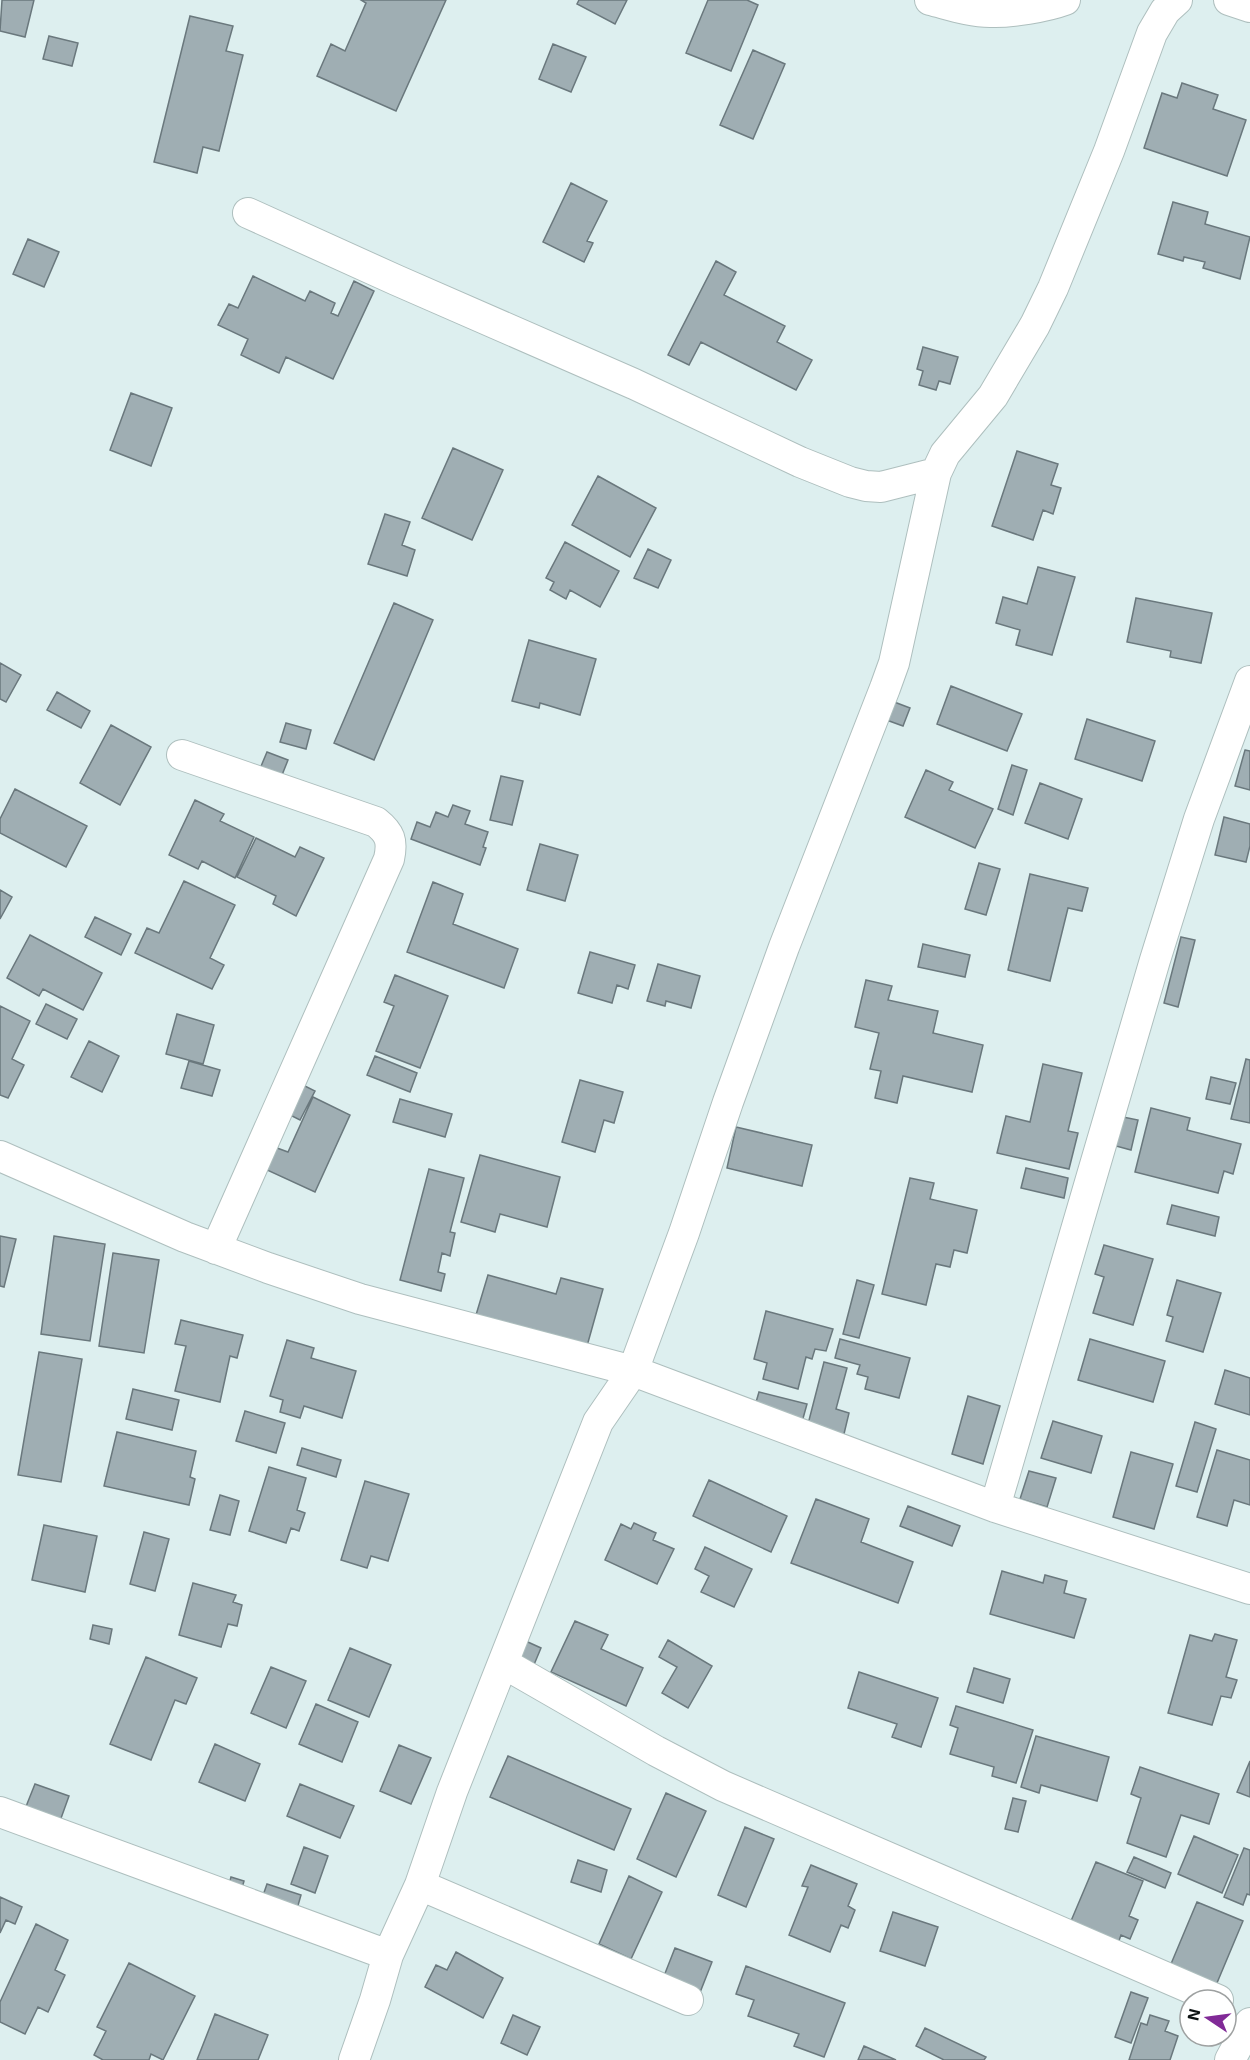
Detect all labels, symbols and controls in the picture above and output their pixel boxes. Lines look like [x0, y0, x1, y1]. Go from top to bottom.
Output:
north arrow [1178, 1988, 1238, 2048]
text: N [1182, 2007, 1203, 2022]

